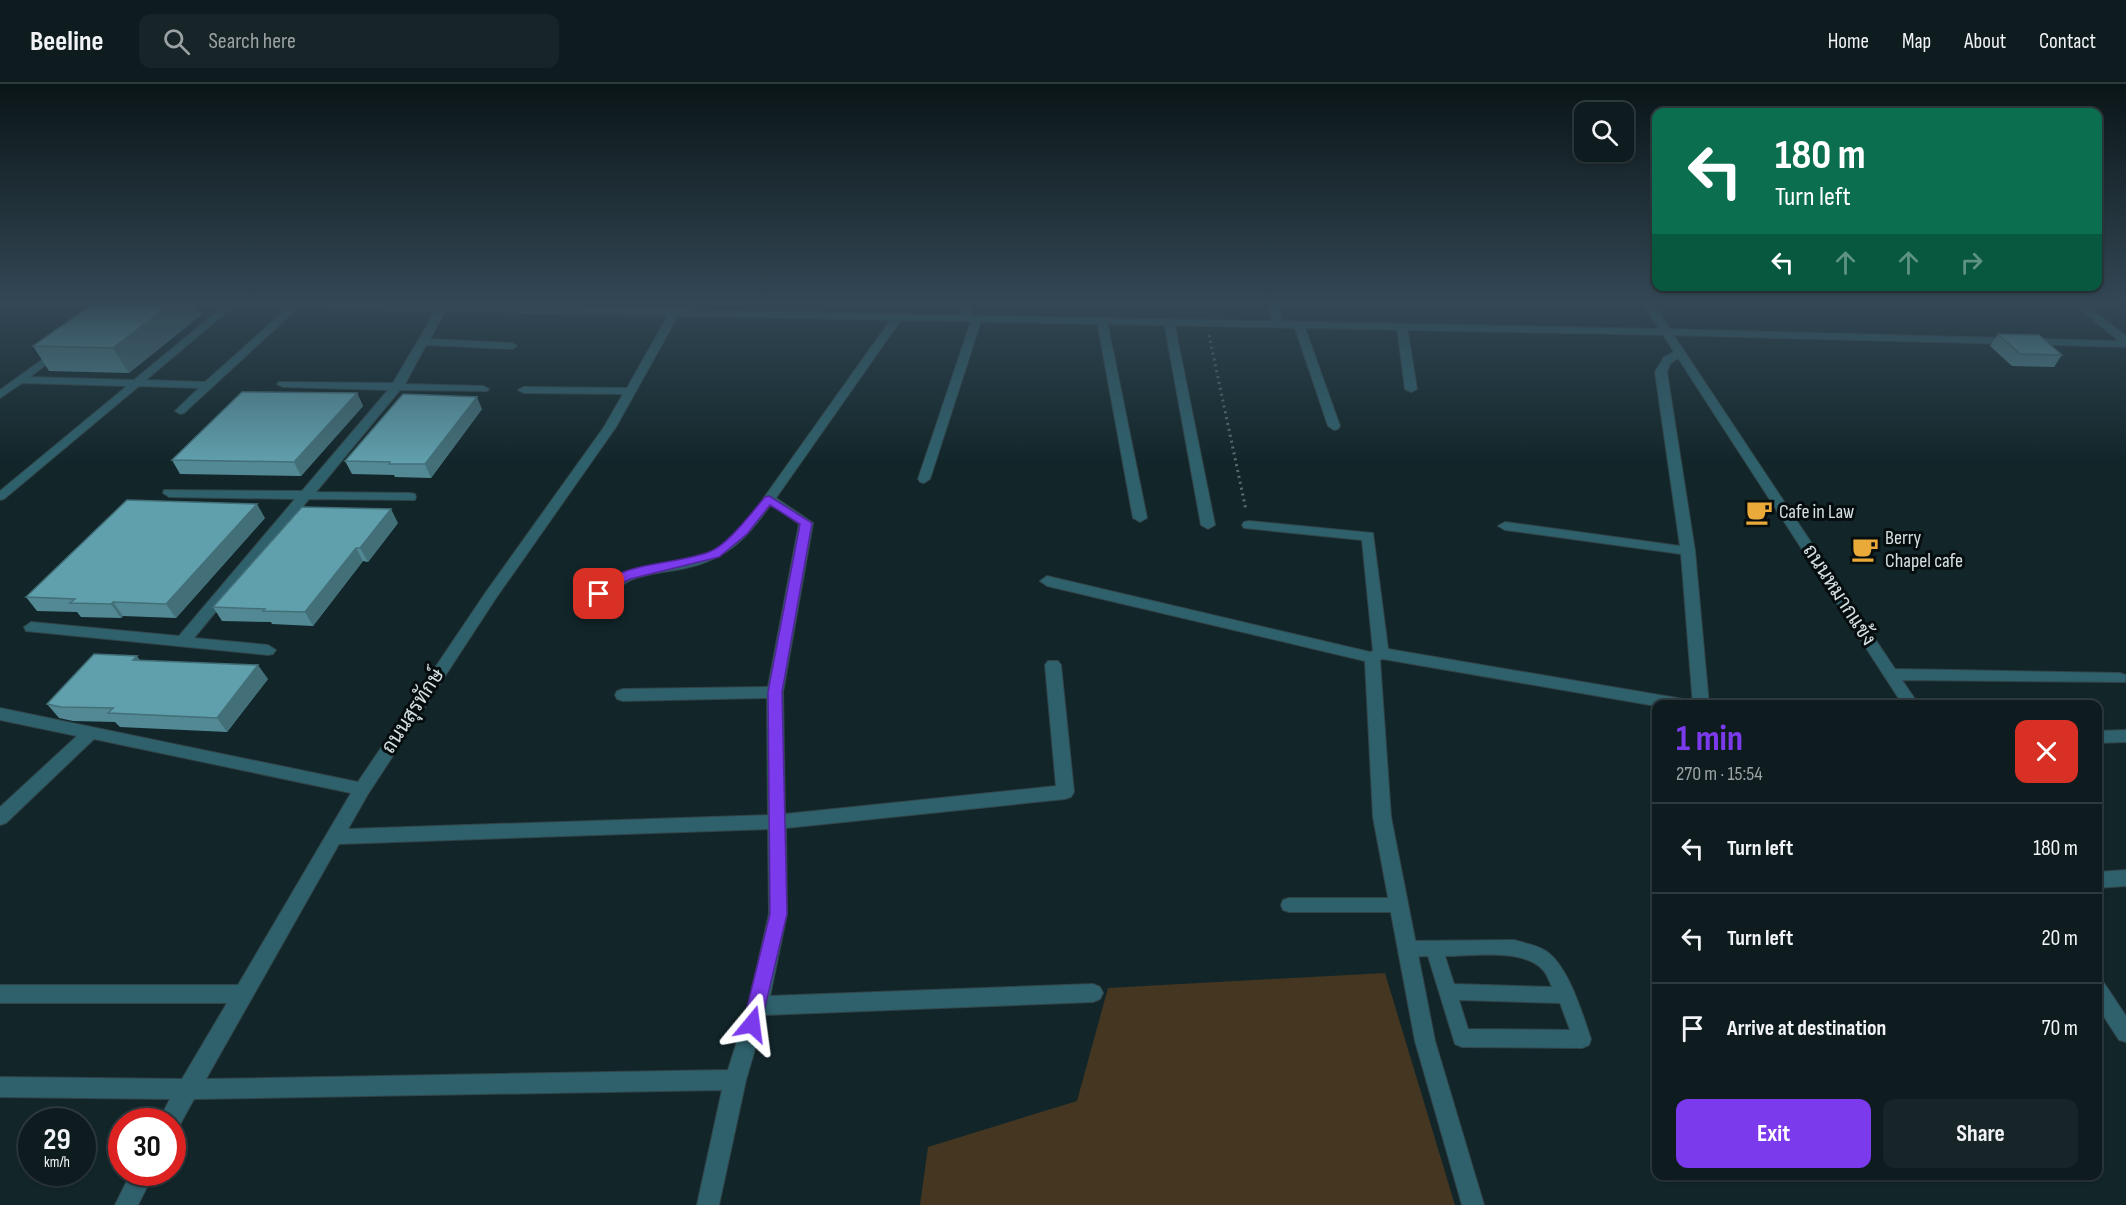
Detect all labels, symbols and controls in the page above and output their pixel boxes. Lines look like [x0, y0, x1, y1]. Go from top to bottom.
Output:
search box [139, 14, 559, 68]
text: Beeline [30, 25, 103, 58]
icon: search [160, 25, 193, 58]
text: Search here [208, 28, 296, 55]
text: Home [1828, 29, 1869, 54]
text: Map [1902, 29, 1931, 54]
text: About [1964, 29, 2006, 54]
text: Contact [2039, 29, 2096, 54]
map controls [1574, 102, 1634, 162]
button: search [1574, 102, 1634, 162]
text: 180 m [1775, 130, 1866, 181]
icon: left [1676, 132, 1754, 210]
text: Turn left [1775, 181, 1851, 213]
icon: left [1766, 246, 1799, 279]
icon: ahead [1829, 246, 1862, 279]
icon: ahead [1892, 246, 1925, 279]
icon: right [1955, 246, 1988, 279]
cafe icon: Cafe in Law [1744, 497, 1774, 527]
place label: Cafe in Law [1779, 500, 1854, 524]
place label: Berry Chapel cafe [1885, 526, 1963, 573]
cafe icon: Berry Chapel cafe [1850, 534, 1880, 564]
street label: ถนนหมากแข้ง [1797, 539, 1881, 650]
pin [573, 568, 624, 619]
icon: arrive [582, 577, 615, 610]
street label: ถนนสุรทักษ์ [374, 662, 450, 759]
text: 1 min [1676, 718, 1743, 761]
button: close [2015, 720, 2078, 783]
text: 270 m · 15:54 [1676, 762, 1763, 786]
icon: left [1676, 832, 1709, 865]
text: Turn left [1727, 835, 1793, 862]
text: 180 m [2033, 835, 2078, 862]
icon: left [1676, 922, 1709, 955]
text: Turn left [1727, 925, 1793, 952]
text: 20 m [2042, 925, 2078, 952]
position arrow [720, 992, 784, 1056]
icon: arrive [1676, 1012, 1709, 1045]
text: Arrive at destination [1727, 1015, 1886, 1042]
text: 70 m [2042, 1015, 2078, 1042]
button: Exit [1676, 1099, 1871, 1168]
button: Share [1883, 1099, 2078, 1168]
speed limit sign: 30 [108, 1108, 186, 1186]
text: 29 [43, 1122, 71, 1158]
text: km/h [44, 1153, 70, 1172]

